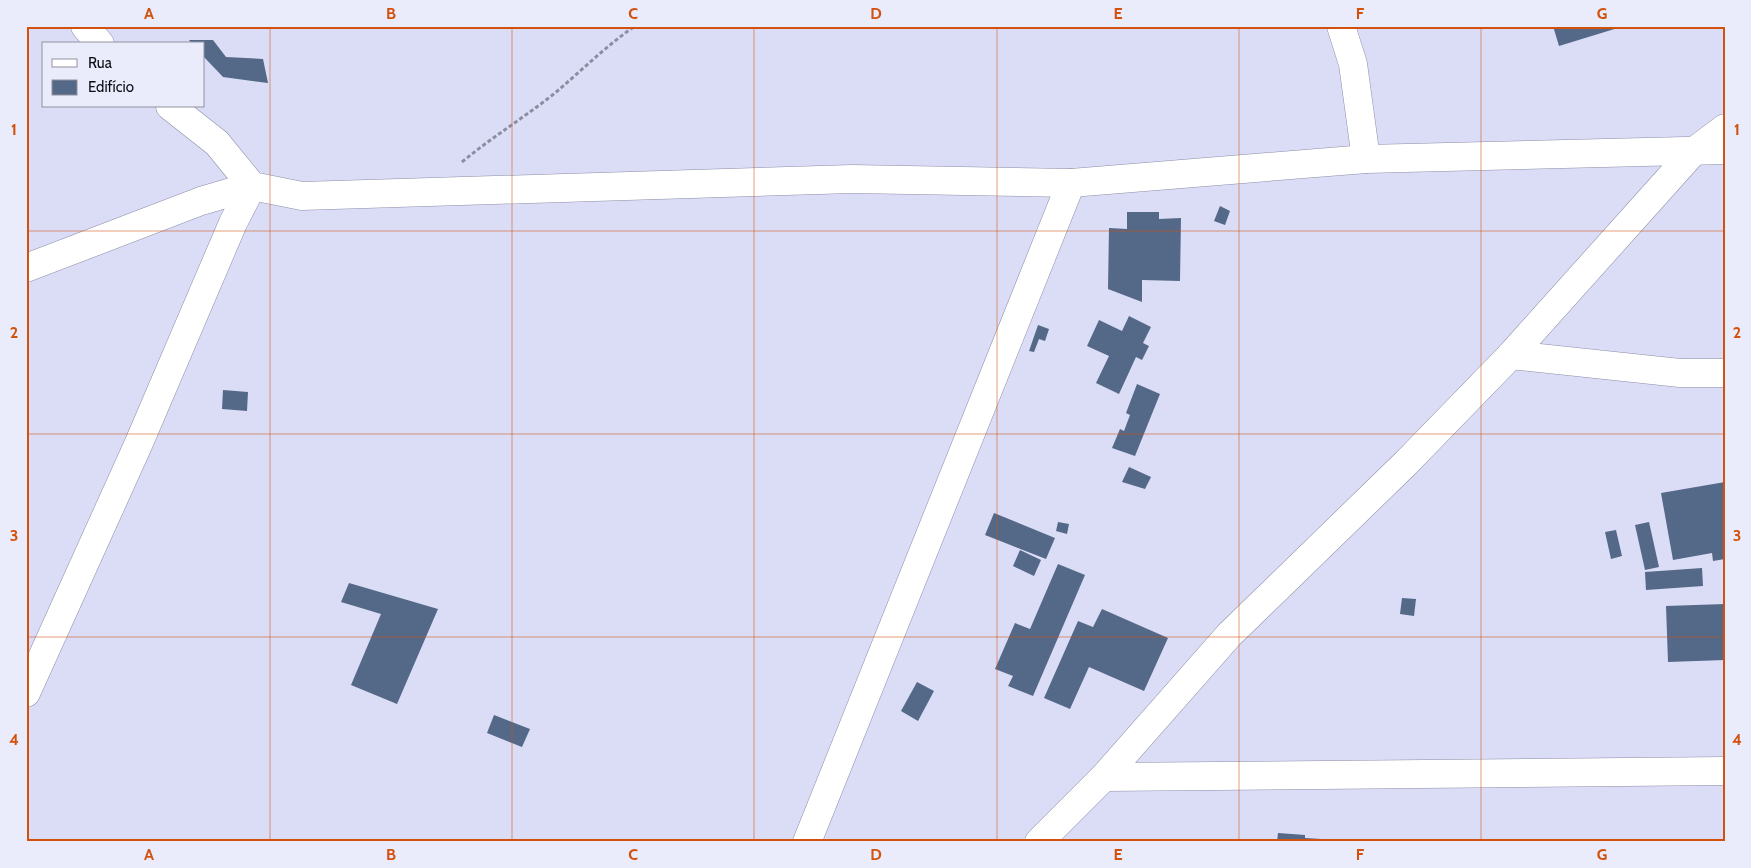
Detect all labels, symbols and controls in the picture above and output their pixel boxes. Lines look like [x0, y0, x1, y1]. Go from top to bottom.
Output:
text: A [144, 4, 154, 23]
text: B [386, 4, 396, 23]
text: C [628, 4, 638, 23]
text: D [870, 4, 882, 23]
text: E [1113, 4, 1123, 23]
text: F [1356, 4, 1365, 23]
text: G [1597, 4, 1607, 23]
legend [42, 42, 205, 108]
text: Rua [88, 54, 113, 72]
text: Edifício [88, 78, 134, 96]
text: 1 [11, 120, 17, 139]
text: 1 [1734, 120, 1740, 139]
text: 2 [10, 323, 18, 342]
text: 2 [1733, 323, 1741, 342]
text: 3 [10, 526, 18, 545]
text: 3 [1733, 526, 1741, 545]
text: 4 [9, 730, 19, 749]
text: 4 [1732, 730, 1742, 749]
text: A [144, 845, 154, 864]
text: B [386, 845, 396, 864]
text: C [628, 845, 638, 864]
text: D [870, 845, 882, 864]
text: E [1113, 845, 1123, 864]
text: F [1356, 845, 1365, 864]
text: G [1597, 845, 1607, 864]

